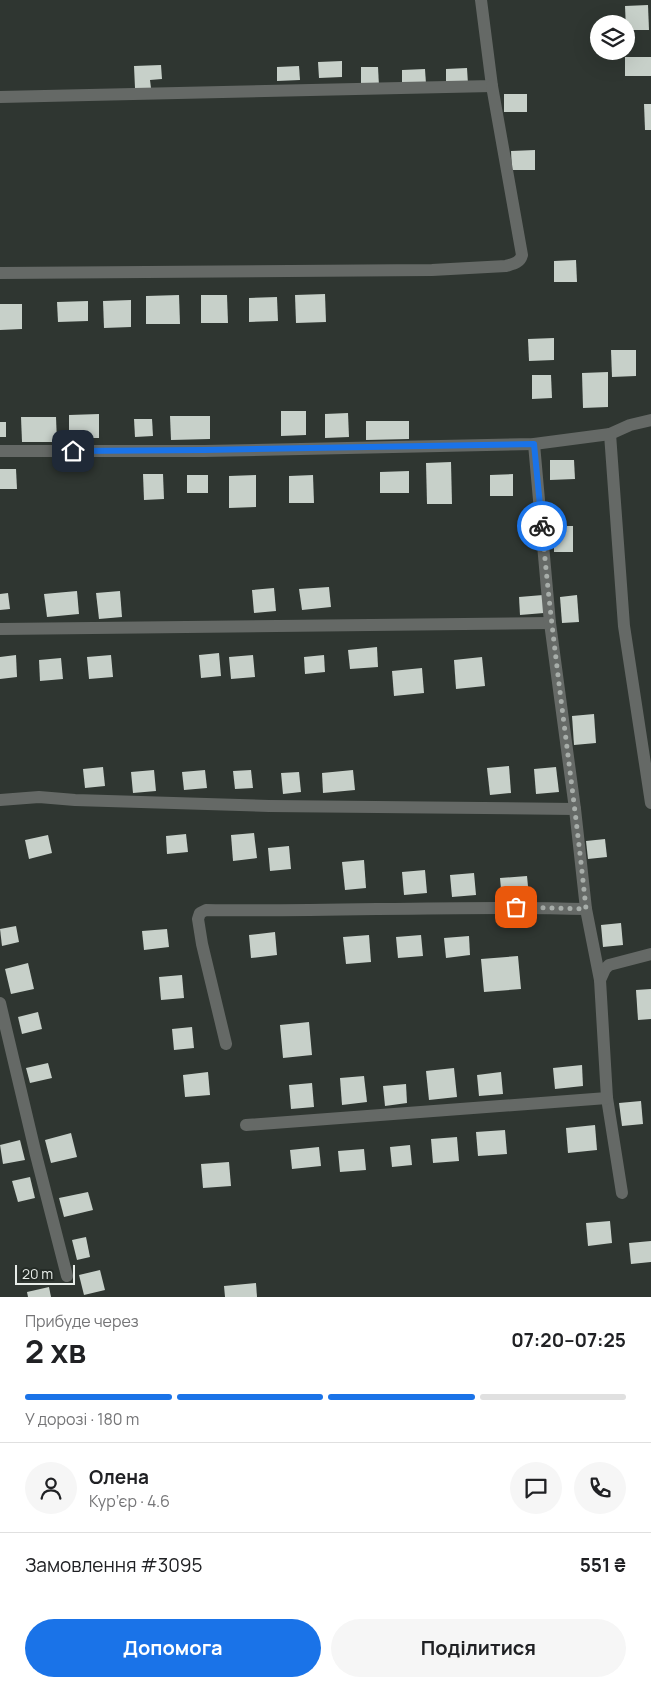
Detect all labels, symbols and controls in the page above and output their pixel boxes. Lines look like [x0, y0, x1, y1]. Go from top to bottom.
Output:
map controls [590, 15, 635, 60]
button: layers [590, 15, 635, 60]
pin [52, 430, 94, 472]
icon: home [59, 437, 87, 465]
courier [517, 501, 567, 551]
icon: bike [528, 512, 556, 540]
pin [495, 886, 537, 928]
icon: bag [502, 893, 530, 921]
scale bar [15, 1262, 75, 1285]
text: 20 m [22, 1264, 53, 1283]
text: Прибуде через [25, 1310, 139, 1332]
text: 07:20–07:25 [511, 1327, 626, 1353]
text: 2 хв [25, 1329, 86, 1373]
text: У дорозі · 180 m [25, 1408, 139, 1430]
button: person [25, 1462, 77, 1514]
button: chat [510, 1462, 562, 1514]
button: phone [574, 1462, 626, 1514]
text: Олена [89, 1464, 149, 1490]
text: Кур’єр · 4.6 [89, 1490, 170, 1512]
text: Замовлення #3095 [25, 1552, 203, 1578]
text: 551 ₴ [580, 1552, 626, 1578]
button: Допомога [25, 1619, 321, 1677]
button: Поділитися [331, 1619, 626, 1677]

